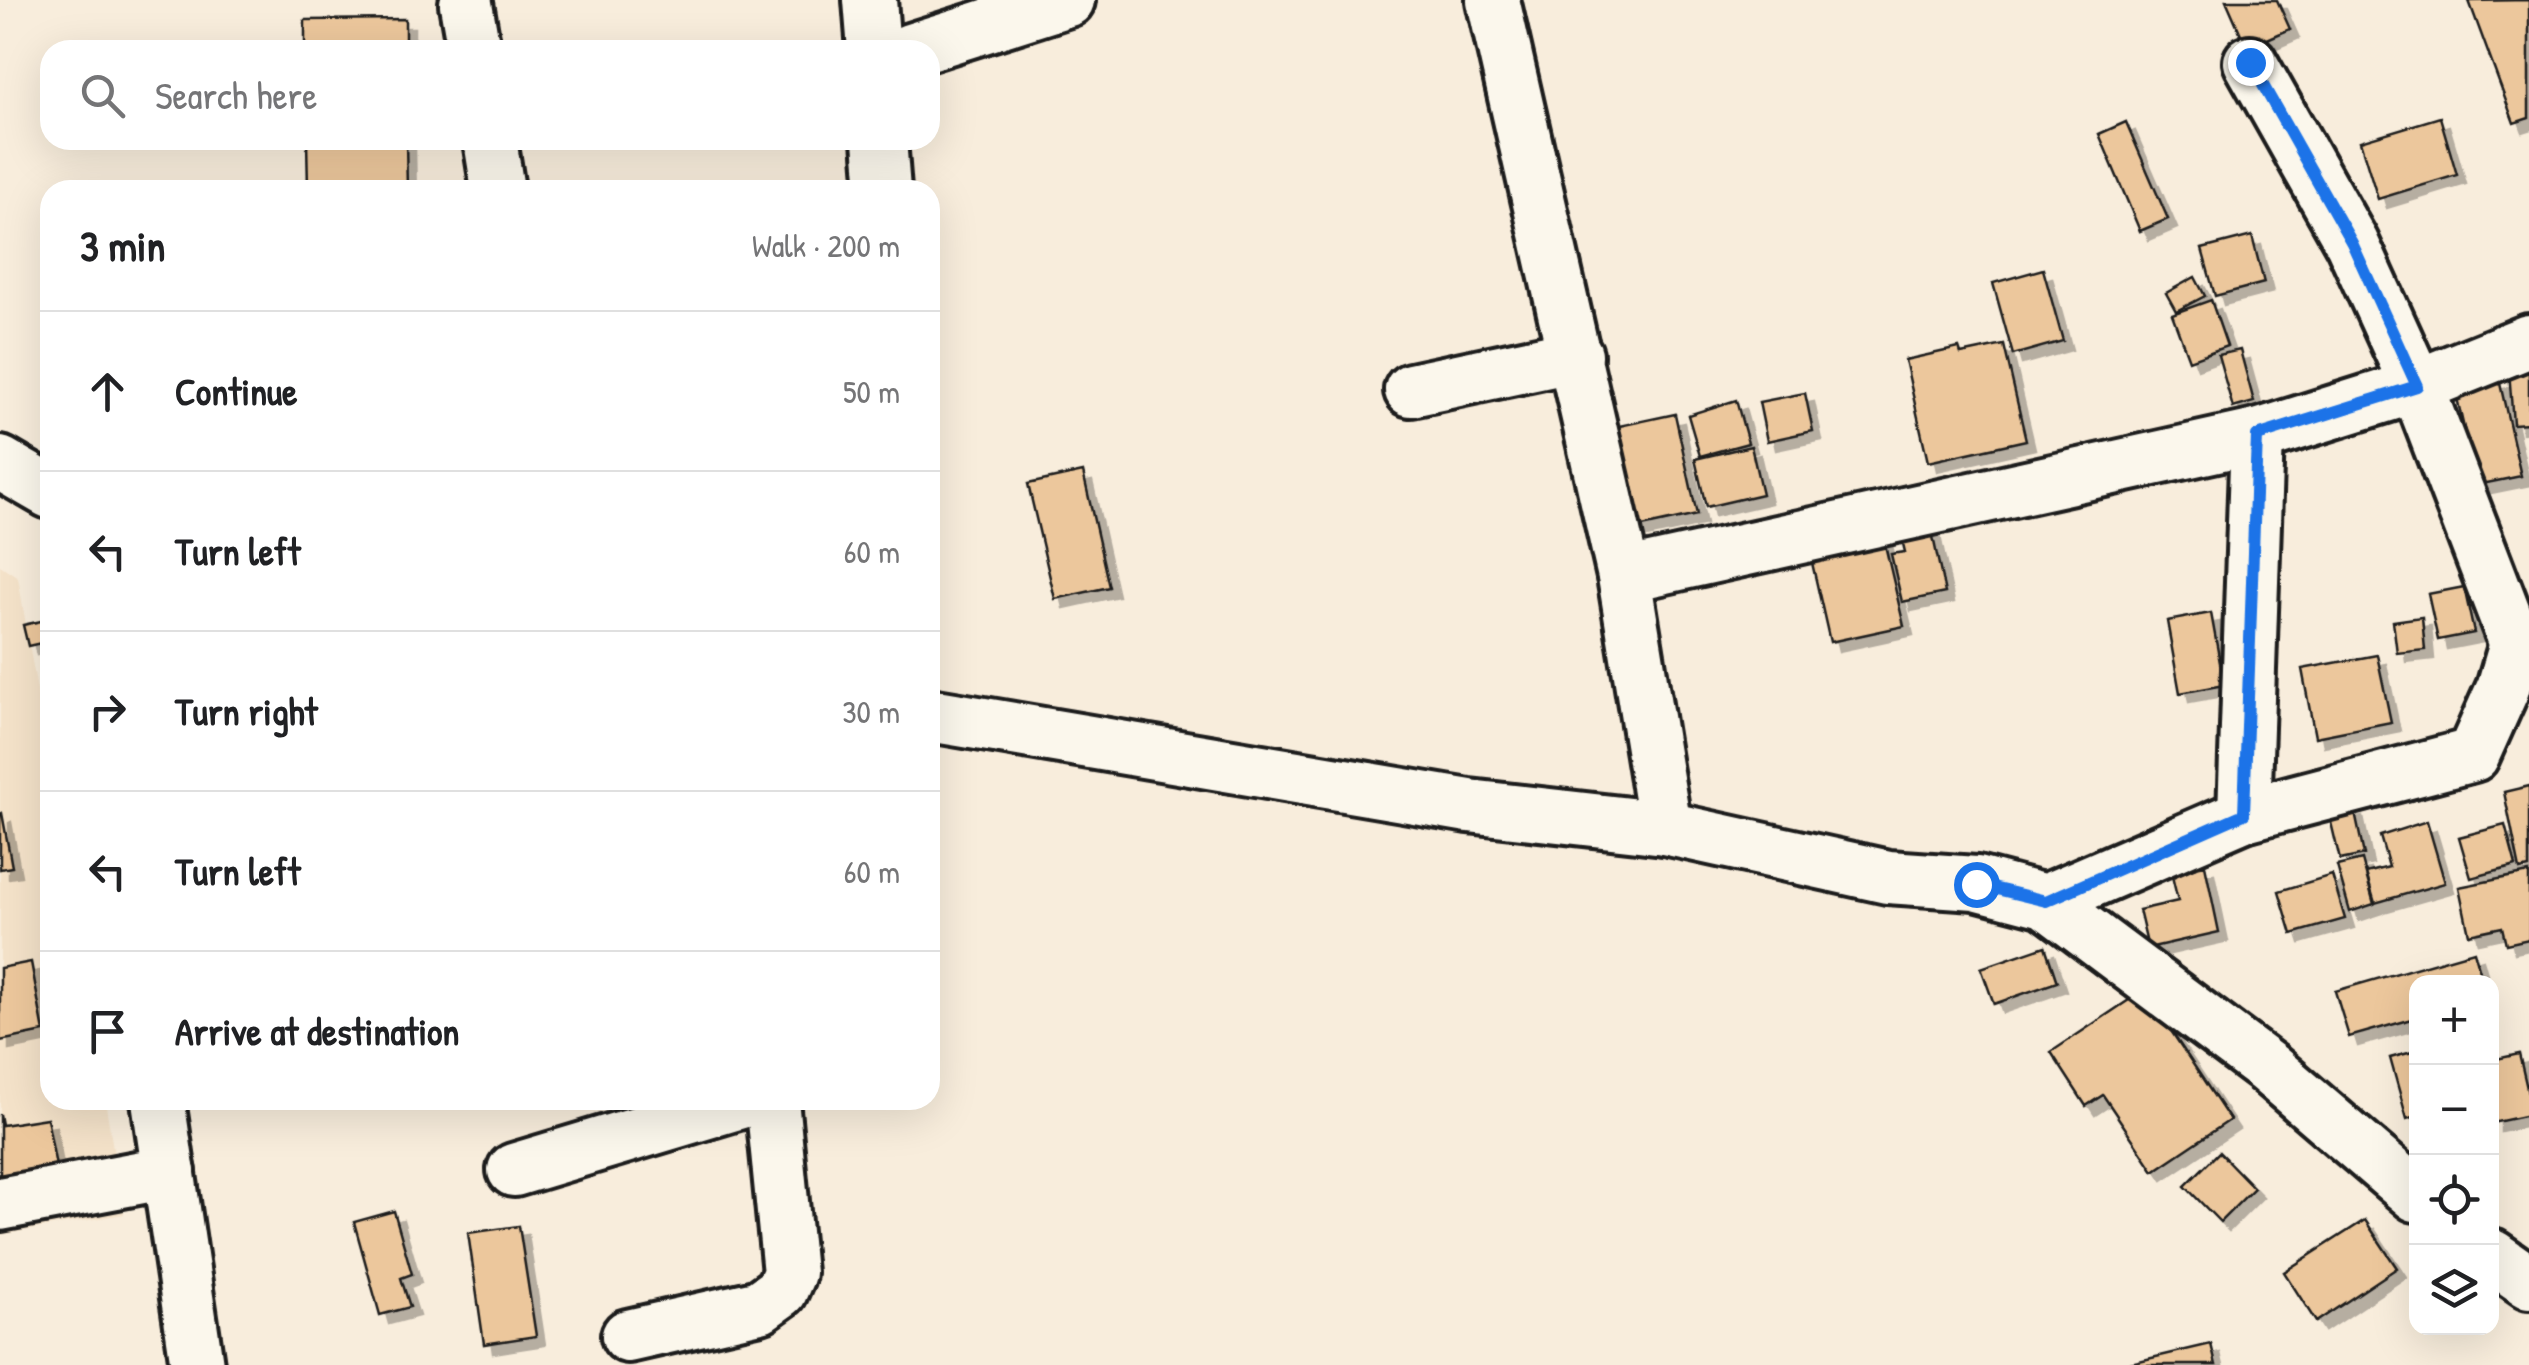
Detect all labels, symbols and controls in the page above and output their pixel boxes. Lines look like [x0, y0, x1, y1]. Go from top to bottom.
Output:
search box [40, 40, 940, 150]
route end [2228, 40, 2274, 86]
icon: search [75, 68, 130, 123]
text: Search here [155, 69, 317, 121]
text: 3 min [80, 217, 165, 274]
text: Walk · 200 m [752, 224, 900, 267]
icon: ahead [80, 364, 135, 419]
text: Continue [175, 365, 297, 417]
text: 50 m [843, 370, 900, 413]
icon: left [80, 524, 135, 579]
text: Turn left [175, 525, 300, 577]
text: 60 m [844, 530, 900, 573]
icon: right [80, 684, 135, 739]
text: Turn right [175, 685, 318, 737]
text: 30 m [842, 690, 900, 733]
icon: left [80, 844, 135, 899]
text: Turn left [175, 845, 300, 897]
text: 60 m [844, 850, 900, 893]
route start [1954, 862, 2000, 908]
map controls [2409, 975, 2499, 1335]
button: + [2409, 975, 2499, 1065]
icon: arrive [80, 1004, 135, 1059]
text: Arrive at destination [175, 1005, 459, 1057]
button: − [2409, 1065, 2499, 1155]
button: locate [2409, 1155, 2499, 1245]
button: layers [2409, 1245, 2499, 1335]

